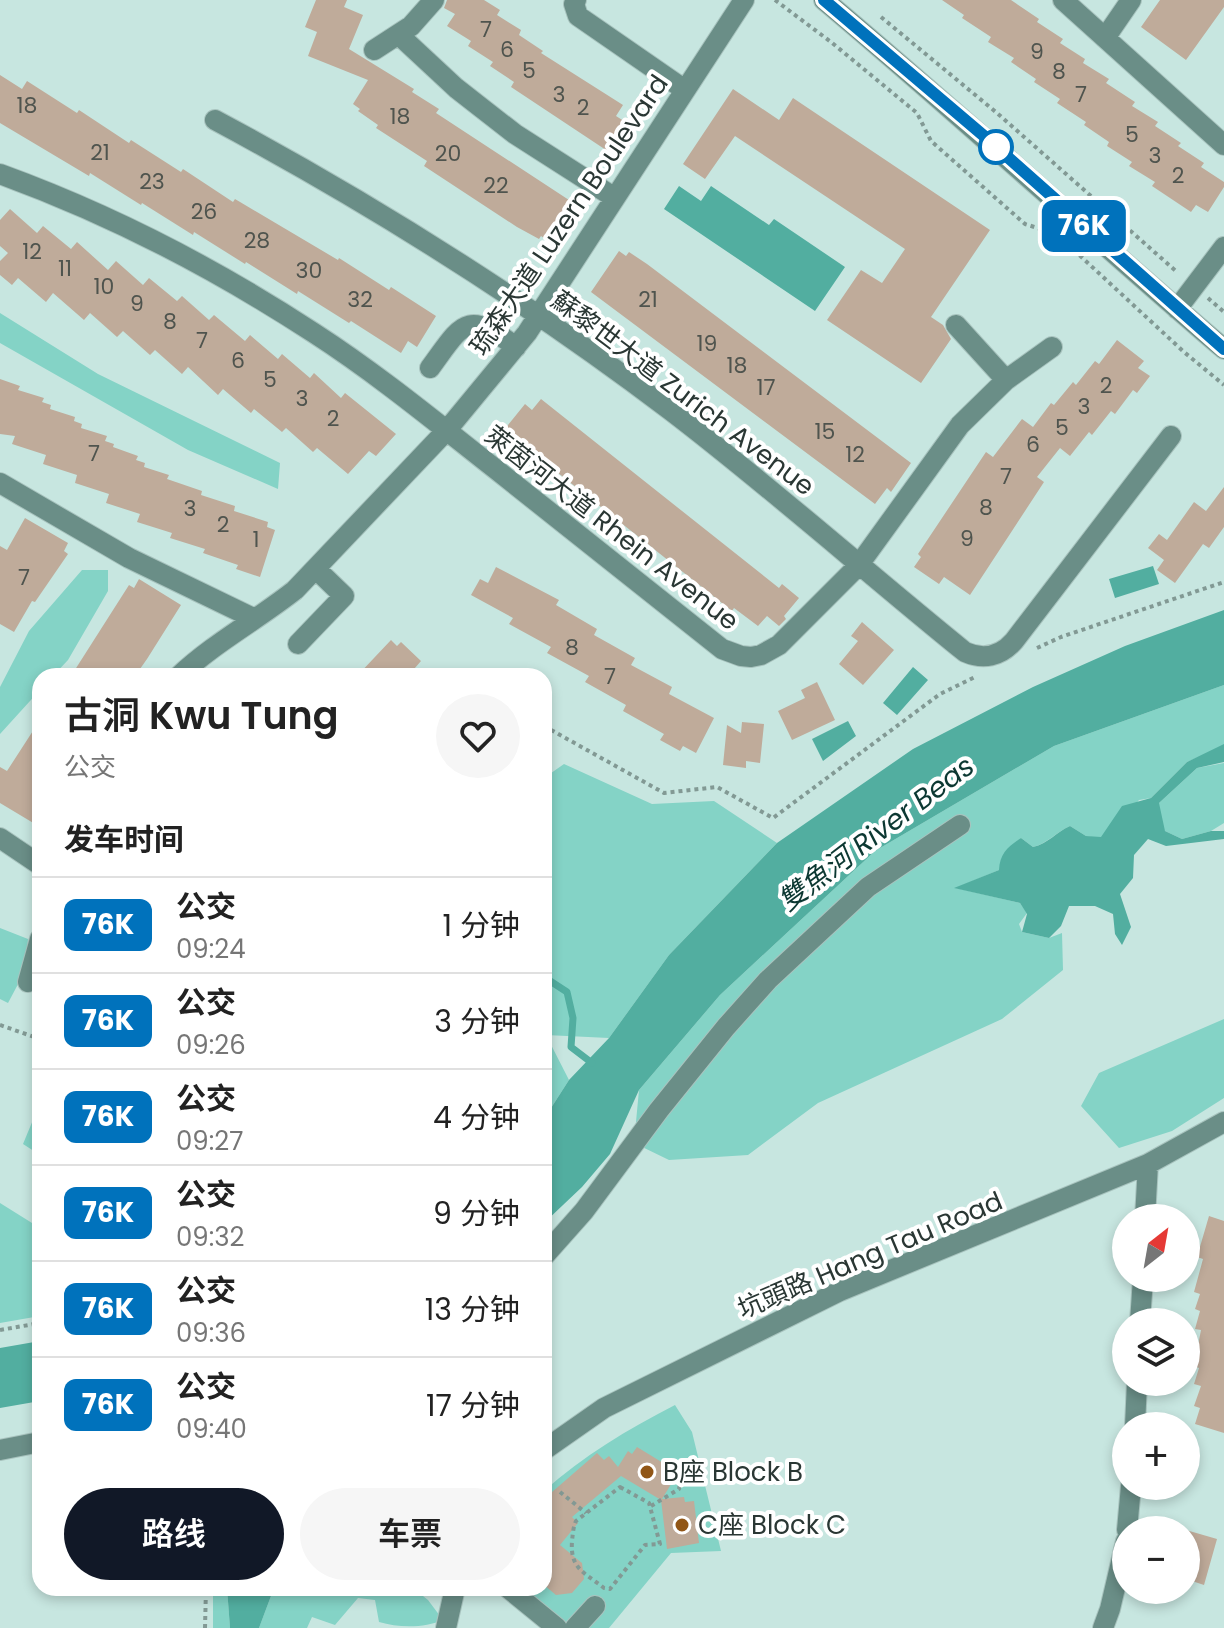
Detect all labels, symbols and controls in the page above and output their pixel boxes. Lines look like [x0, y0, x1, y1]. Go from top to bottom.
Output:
house number: 7 [480, 14, 492, 45]
house number: 6 [500, 34, 514, 65]
house number: 9 [1030, 36, 1044, 67]
house number: 5 [522, 55, 536, 86]
house number: 8 [1052, 56, 1066, 87]
street label: 琉森大道 Luzern Boulevard [461, 68, 677, 362]
house number: 3 [553, 79, 565, 110]
house number: 7 [1075, 79, 1087, 110]
house number: 18 [17, 90, 37, 121]
house number: 2 [577, 92, 589, 123]
house number: 18 [390, 101, 410, 132]
house number: 5 [1125, 119, 1139, 150]
unlabelled marker [979, 130, 1013, 164]
house number: 21 [90, 137, 110, 168]
house number: 20 [435, 138, 461, 169]
house number: 3 [1149, 140, 1161, 171]
house number: 2 [1172, 160, 1184, 191]
house number: 23 [139, 166, 165, 197]
house number: 22 [483, 170, 509, 201]
house number: 26 [191, 196, 217, 227]
line badge: 76K [1038, 200, 1130, 252]
text: 76K [1058, 206, 1110, 245]
house number: 28 [244, 225, 270, 256]
house number: 12 [22, 236, 42, 267]
house number: 11 [58, 253, 72, 284]
house number: 30 [296, 255, 322, 286]
house number: 10 [94, 271, 114, 302]
street label: 蘇黎世大道 Zurich Avenue [544, 282, 822, 504]
house number: 32 [347, 284, 373, 315]
house number: 21 [638, 284, 658, 315]
house number: 9 [130, 288, 144, 319]
house number: 8 [163, 306, 177, 337]
house number: 7 [196, 325, 208, 356]
house number: 19 [697, 328, 717, 359]
house number: 6 [231, 345, 245, 376]
house number: 18 [727, 350, 747, 381]
house number: 5 [263, 364, 277, 395]
house number: 2 [1100, 370, 1112, 401]
house number: 17 [756, 372, 776, 403]
house number: 3 [296, 383, 308, 414]
house number: 3 [1078, 391, 1090, 422]
house number: 2 [327, 403, 339, 434]
house number: 5 [1055, 412, 1069, 443]
house number: 15 [815, 416, 835, 447]
street label: 萊茵河大道 Rhein Avenue [478, 417, 746, 639]
house number: 6 [1026, 429, 1040, 460]
house number: 7 [88, 438, 100, 469]
house number: 12 [845, 439, 865, 470]
house number: 7 [1000, 461, 1012, 492]
house number: 8 [979, 492, 993, 523]
house number: 3 [184, 493, 196, 524]
house number: 2 [217, 509, 229, 540]
house number: 9 [960, 523, 974, 554]
house number: 1 [252, 524, 260, 555]
house number: 7 [18, 562, 30, 593]
house number: 8 [565, 632, 579, 663]
house number: 7 [604, 661, 616, 692]
text: 古洞 Kwu Tung [64, 689, 338, 742]
button: heart [436, 694, 520, 778]
water label: 雙魚河 River Beas [770, 747, 982, 920]
text: 公交 [64, 749, 116, 785]
text: 发车时间 [64, 818, 184, 861]
text: 公交 [176, 885, 236, 928]
text: 1 分钟 [442, 904, 520, 947]
text: 76K [82, 905, 134, 944]
text: 09:24 [176, 931, 246, 967]
text: 公交 [176, 981, 236, 1024]
text: 3 分钟 [434, 1000, 520, 1043]
text: 76K [82, 1001, 134, 1040]
text: 09:26 [176, 1027, 246, 1063]
text: 公交 [176, 1077, 236, 1120]
text: 4 分钟 [433, 1096, 520, 1139]
text: 76K [82, 1097, 134, 1136]
text: 09:27 [176, 1123, 243, 1159]
text: 公交 [176, 1173, 236, 1216]
street label: 坑頭路 Hang Tau Road [732, 1183, 1008, 1327]
text: 9 分钟 [433, 1192, 520, 1235]
text: 76K [82, 1193, 134, 1232]
north arrow [1112, 1204, 1200, 1292]
map controls [1112, 1204, 1200, 1604]
text: 09:32 [176, 1219, 245, 1255]
text: 公交 [176, 1269, 236, 1312]
text: 13 分钟 [425, 1288, 520, 1331]
text: 76K [82, 1289, 134, 1328]
button: layers [1112, 1308, 1200, 1396]
text: 09:36 [176, 1315, 246, 1351]
text: 公交 [176, 1365, 236, 1408]
text: 17 分钟 [426, 1384, 520, 1427]
text: 76K [82, 1385, 134, 1424]
text: 09:40 [176, 1411, 247, 1447]
button: + [1112, 1412, 1200, 1500]
place label: B座 Block B [663, 1454, 803, 1490]
marker: B座 Block B [638, 1463, 656, 1481]
button: 路线 [64, 1488, 284, 1580]
button: 车票 [300, 1488, 520, 1580]
place label: C座 Block C [698, 1507, 846, 1543]
marker: C座 Block C [673, 1516, 691, 1534]
button: − [1112, 1516, 1200, 1604]

